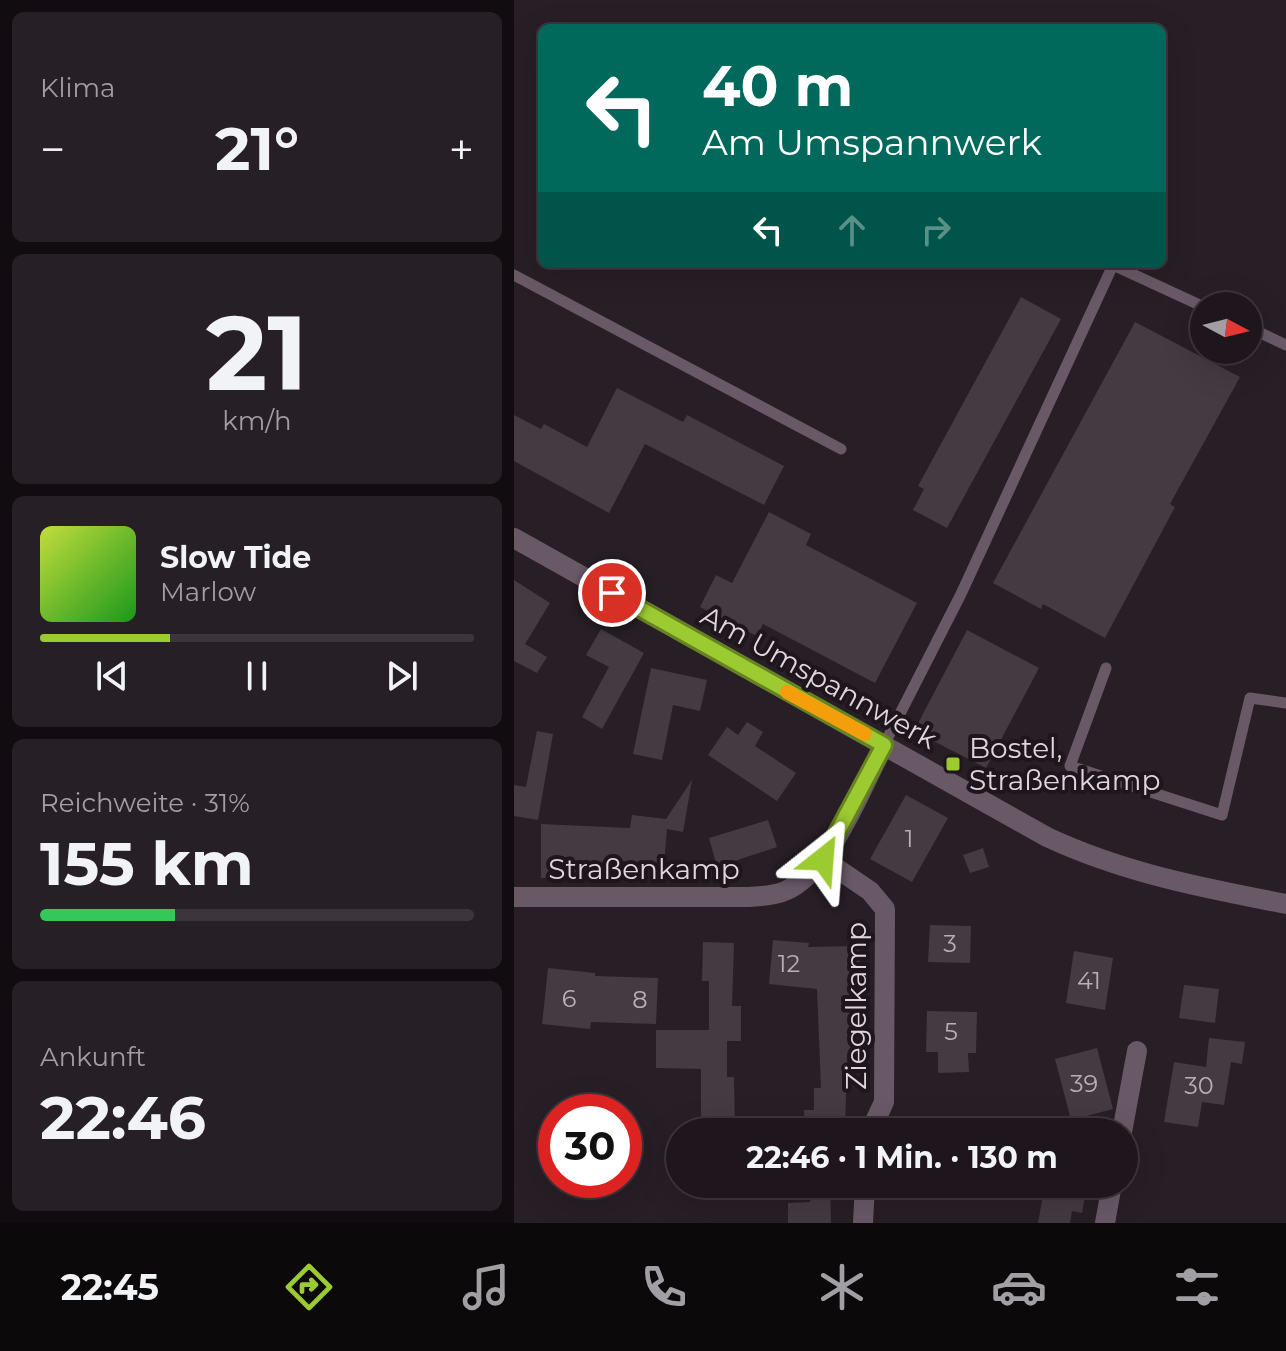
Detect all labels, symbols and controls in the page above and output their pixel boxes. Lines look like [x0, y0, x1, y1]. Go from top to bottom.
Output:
text: 40 m [702, 52, 853, 120]
icon: left [570, 56, 674, 160]
text: Klima [40, 72, 115, 104]
text: 21° [215, 112, 299, 185]
text: Am Umspannwerk [702, 120, 1042, 164]
text: − [40, 122, 65, 176]
text: + [449, 122, 474, 176]
icon: left [746, 208, 790, 252]
icon: ahead [830, 208, 874, 252]
icon: right [914, 208, 958, 252]
text: 21 [206, 289, 308, 416]
north arrow [1190, 292, 1262, 364]
map controls [1190, 292, 1262, 364]
text: km/h [222, 405, 292, 437]
text: Slow Tide [160, 539, 311, 576]
pin [578, 559, 646, 627]
icon: arrive [590, 571, 634, 615]
text: Marlow [160, 576, 256, 608]
street label: Am Umspannwerk [695, 598, 943, 756]
icon: previous [90, 654, 134, 698]
icon: pause [235, 654, 279, 698]
icon: next [380, 654, 424, 698]
place label: Bostel, Straßenkamp [969, 731, 1160, 797]
marker: Bostel, Straßenkamp [944, 755, 962, 773]
text: Reichweite · 31% [40, 787, 250, 819]
position arrow [781, 817, 865, 901]
house number: 1 [905, 824, 913, 853]
text: 155 km [40, 827, 254, 900]
street label: Straßenkamp [548, 852, 740, 886]
street label: Ziegelkamp [839, 922, 873, 1090]
house number: 3 [943, 929, 957, 958]
house number: 12 [778, 949, 800, 978]
house number: 41 [1077, 966, 1101, 995]
house number: 6 [562, 984, 576, 1013]
house number: 8 [632, 985, 648, 1014]
house number: 5 [944, 1017, 958, 1046]
text: Ankunft [40, 1041, 146, 1073]
house number: 39 [1070, 1069, 1098, 1098]
house number: 30 [1184, 1071, 1214, 1100]
text: 22:46 [40, 1081, 206, 1154]
speed limit sign: 30 [538, 1094, 642, 1198]
text: 22:46 · 1 Min. · 130 m [746, 1139, 1058, 1176]
icon: directions [281, 1259, 337, 1315]
icon: music [458, 1259, 514, 1315]
icon: phone [636, 1259, 692, 1315]
icon: climate [814, 1259, 870, 1315]
icon: car [991, 1259, 1047, 1315]
icon: filters [1169, 1259, 1225, 1315]
text: 22:45 [61, 1265, 159, 1309]

